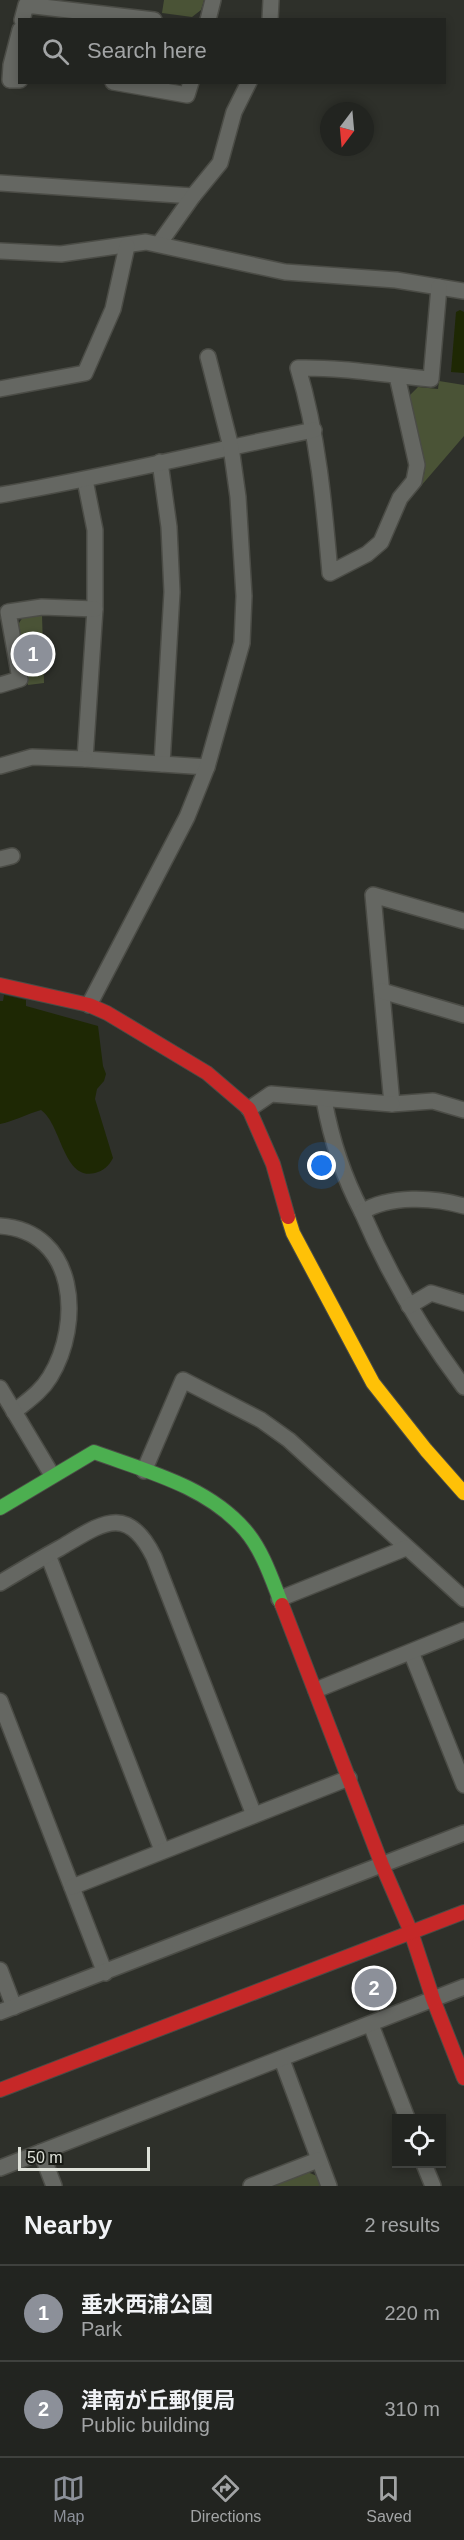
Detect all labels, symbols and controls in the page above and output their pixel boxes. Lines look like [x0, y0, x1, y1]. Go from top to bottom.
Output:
search box [18, 18, 446, 84]
icon: search [39, 35, 72, 68]
text: Search here [87, 38, 207, 63]
north arrow [320, 102, 374, 156]
pin: 1 [14, 632, 52, 676]
your location [307, 1151, 336, 1180]
pin: 2 [354, 1966, 394, 2010]
map controls [392, 2114, 446, 2168]
button: locate [392, 2114, 446, 2168]
scale bar [18, 2144, 150, 2172]
text: 50 m [27, 2149, 63, 2166]
text: Nearby [24, 2210, 112, 2240]
text: 2 results [364, 2214, 440, 2236]
text: 垂水西浦公園 [81, 2292, 213, 2317]
text: 1 [38, 2302, 49, 2324]
text: 220 m [384, 2302, 440, 2324]
text: Park [81, 2318, 122, 2340]
text: 津南が丘郵便局 [81, 2388, 235, 2413]
text: 2 [38, 2398, 49, 2420]
text: 310 m [384, 2398, 440, 2420]
text: Public building [81, 2414, 210, 2436]
tab: Map [52, 2472, 85, 2526]
tab: Directions [190, 2472, 261, 2526]
tab: Saved [366, 2472, 412, 2526]

